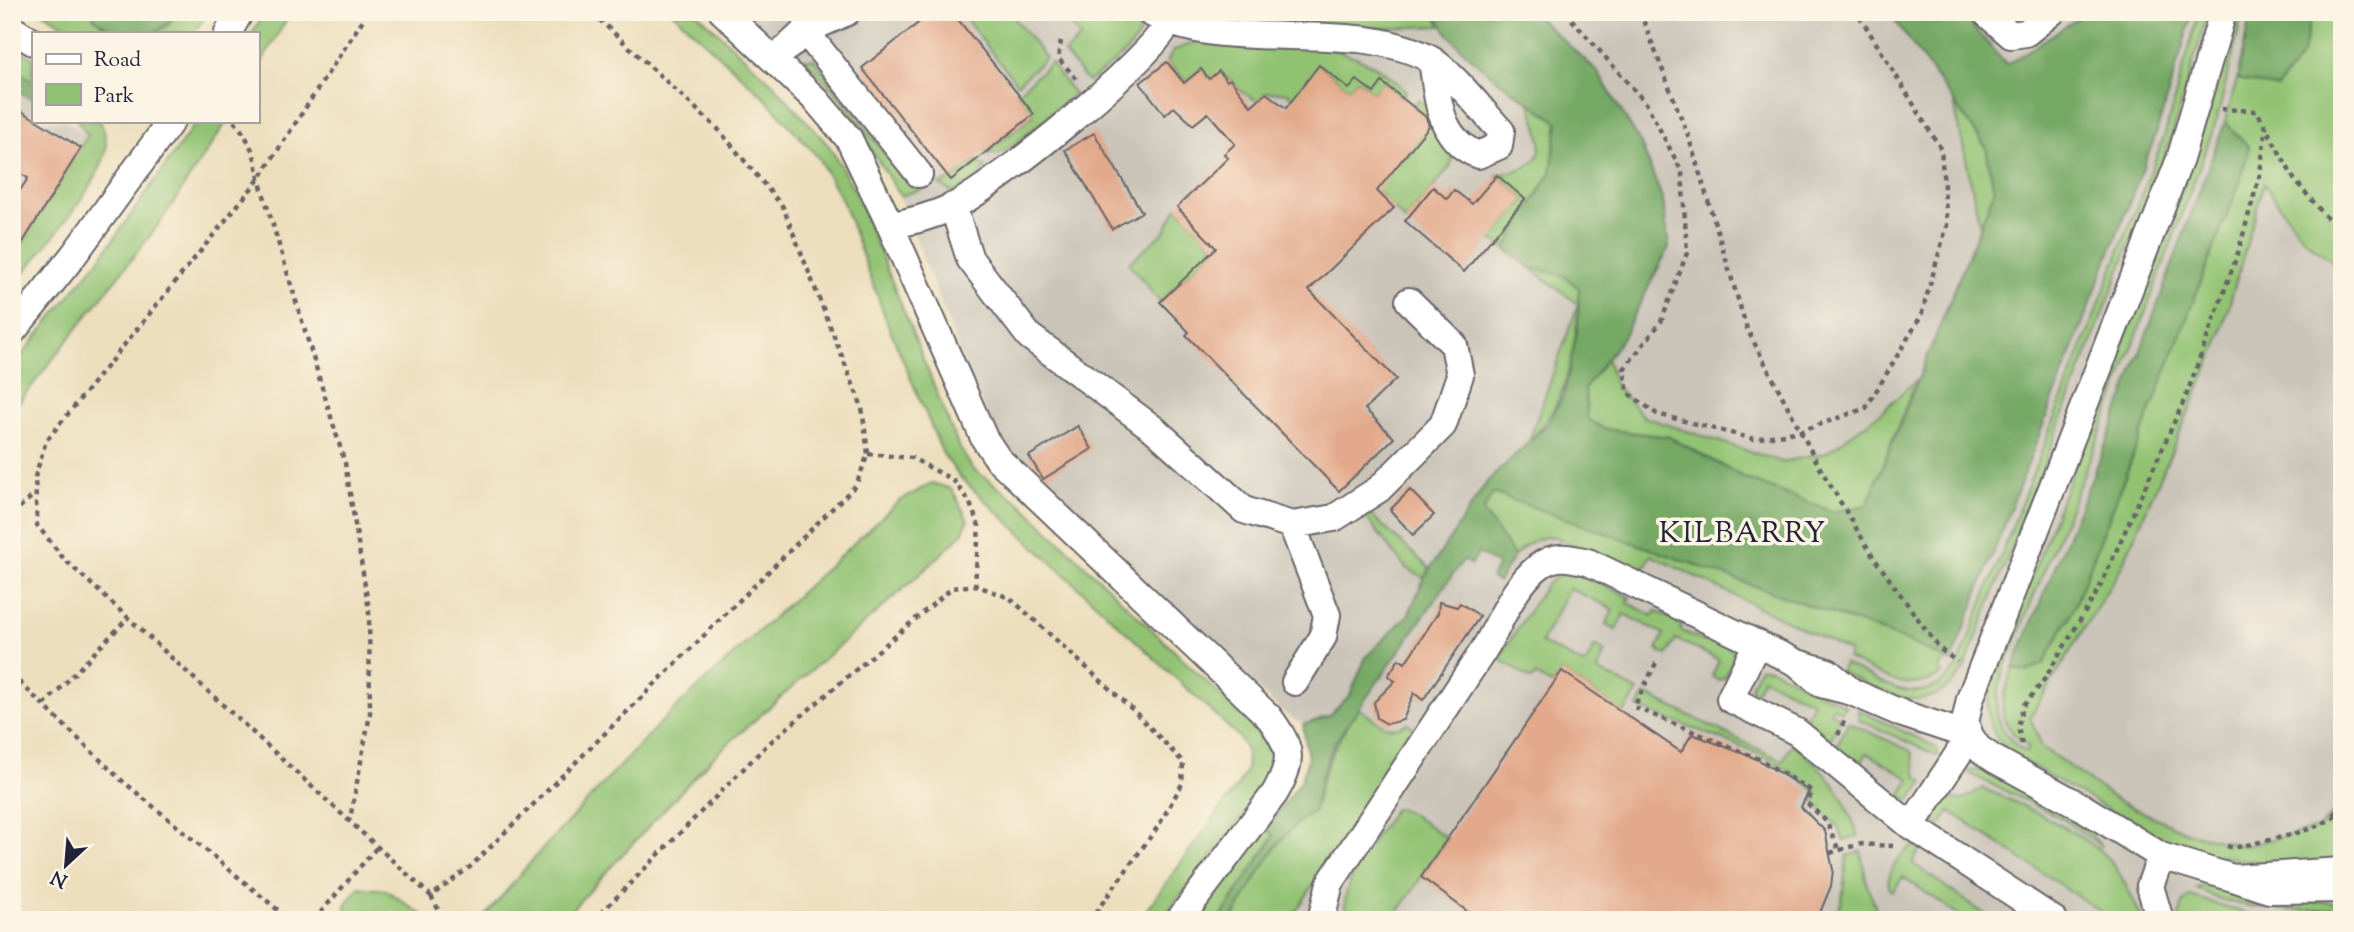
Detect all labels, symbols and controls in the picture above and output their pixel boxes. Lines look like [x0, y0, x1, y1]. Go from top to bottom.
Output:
legend [32, 32, 259, 122]
text: Road [94, 46, 141, 76]
text: Park [94, 82, 135, 112]
district label: KILBARRY [1659, 513, 1827, 556]
north arrow [32, 830, 102, 900]
text: N [47, 863, 72, 893]

